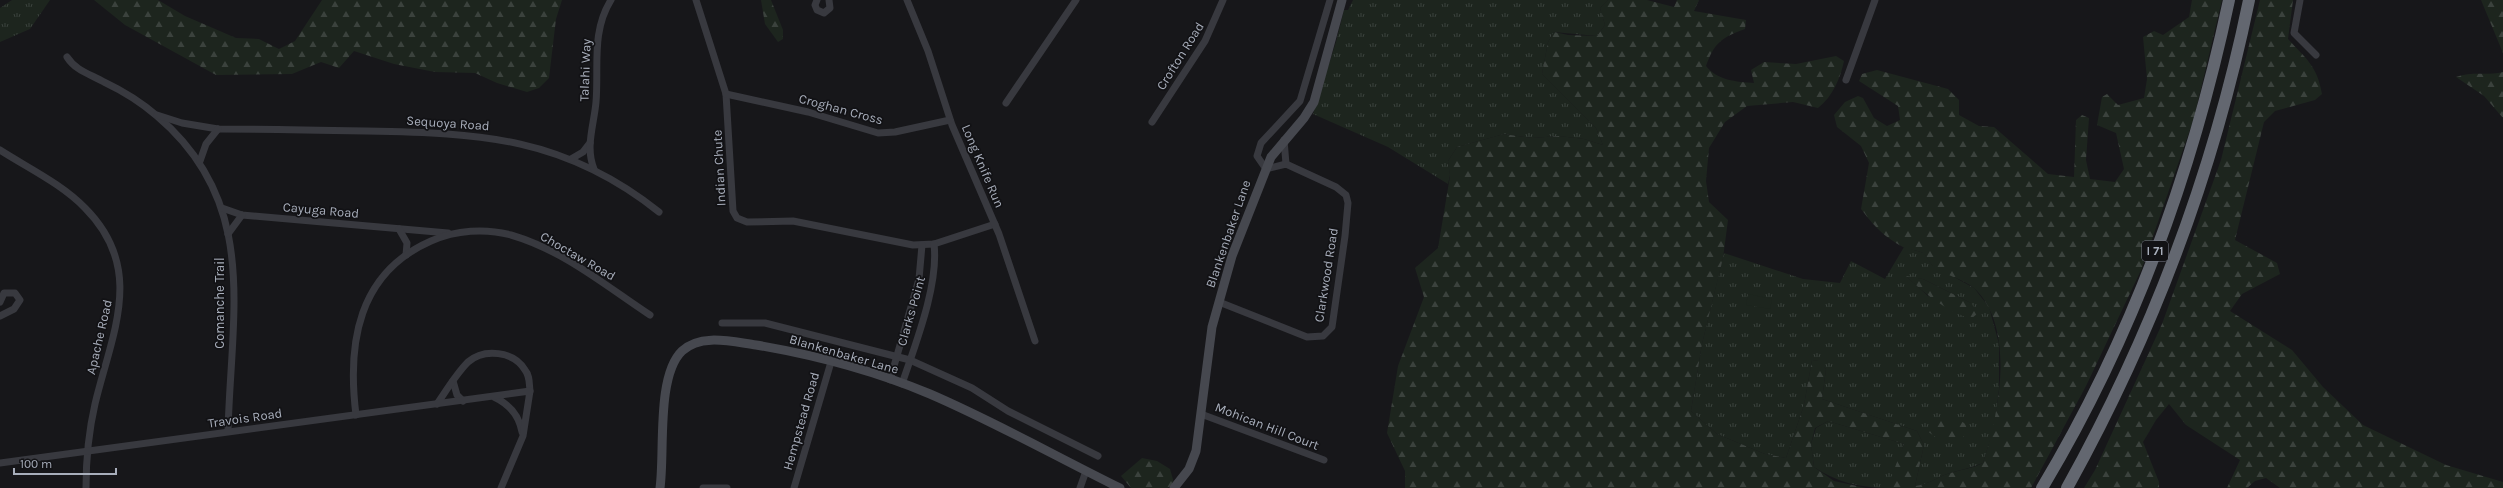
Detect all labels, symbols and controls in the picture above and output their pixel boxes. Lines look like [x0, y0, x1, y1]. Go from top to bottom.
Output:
street label: Crofton Road [1153, 19, 1207, 93]
street label: Talahi Way [576, 38, 594, 102]
street label: Croghan Cross [797, 91, 885, 127]
street label: Sequoya Road [406, 113, 490, 134]
street label: Long Knife Run [959, 122, 1007, 210]
street label: Indian Chute [709, 129, 728, 207]
street label: Blankenbaker Lane [1203, 178, 1254, 290]
street label: Cayuga Road [282, 199, 360, 221]
street label: Clarkwood Road [1311, 227, 1341, 323]
street label: Choctaw Road [538, 228, 618, 284]
road number: I 71 [2142, 241, 2168, 261]
street label: Comanche Trail [212, 257, 227, 349]
street label: Clarks Point [894, 274, 928, 347]
street label: Apache Road [83, 298, 115, 376]
street label: Blankenbaker Lane [788, 331, 901, 377]
street label: Hempstead Road [780, 370, 822, 472]
street label: Mohican Hill Court [1213, 399, 1321, 453]
street label: Travois Road [207, 405, 283, 431]
scale bar [14, 450, 116, 476]
text: 100 m [20, 457, 52, 471]

